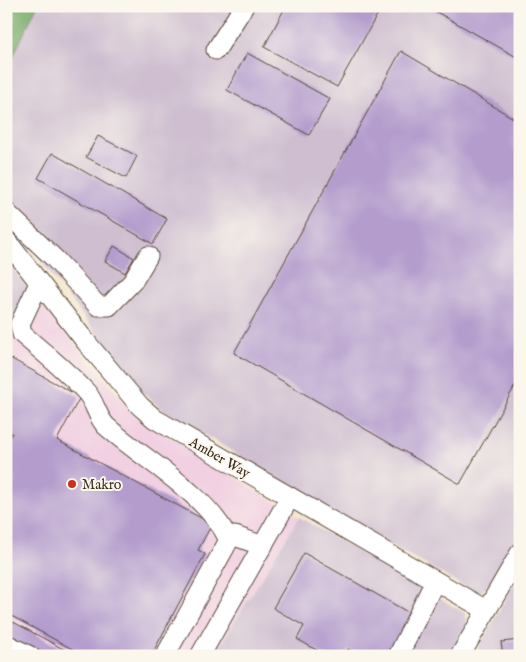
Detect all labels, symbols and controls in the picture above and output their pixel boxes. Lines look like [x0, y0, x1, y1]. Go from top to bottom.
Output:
street label: Amber Way [185, 433, 253, 483]
place label: Makro [82, 476, 122, 494]
marker: Makro [66, 478, 78, 490]

